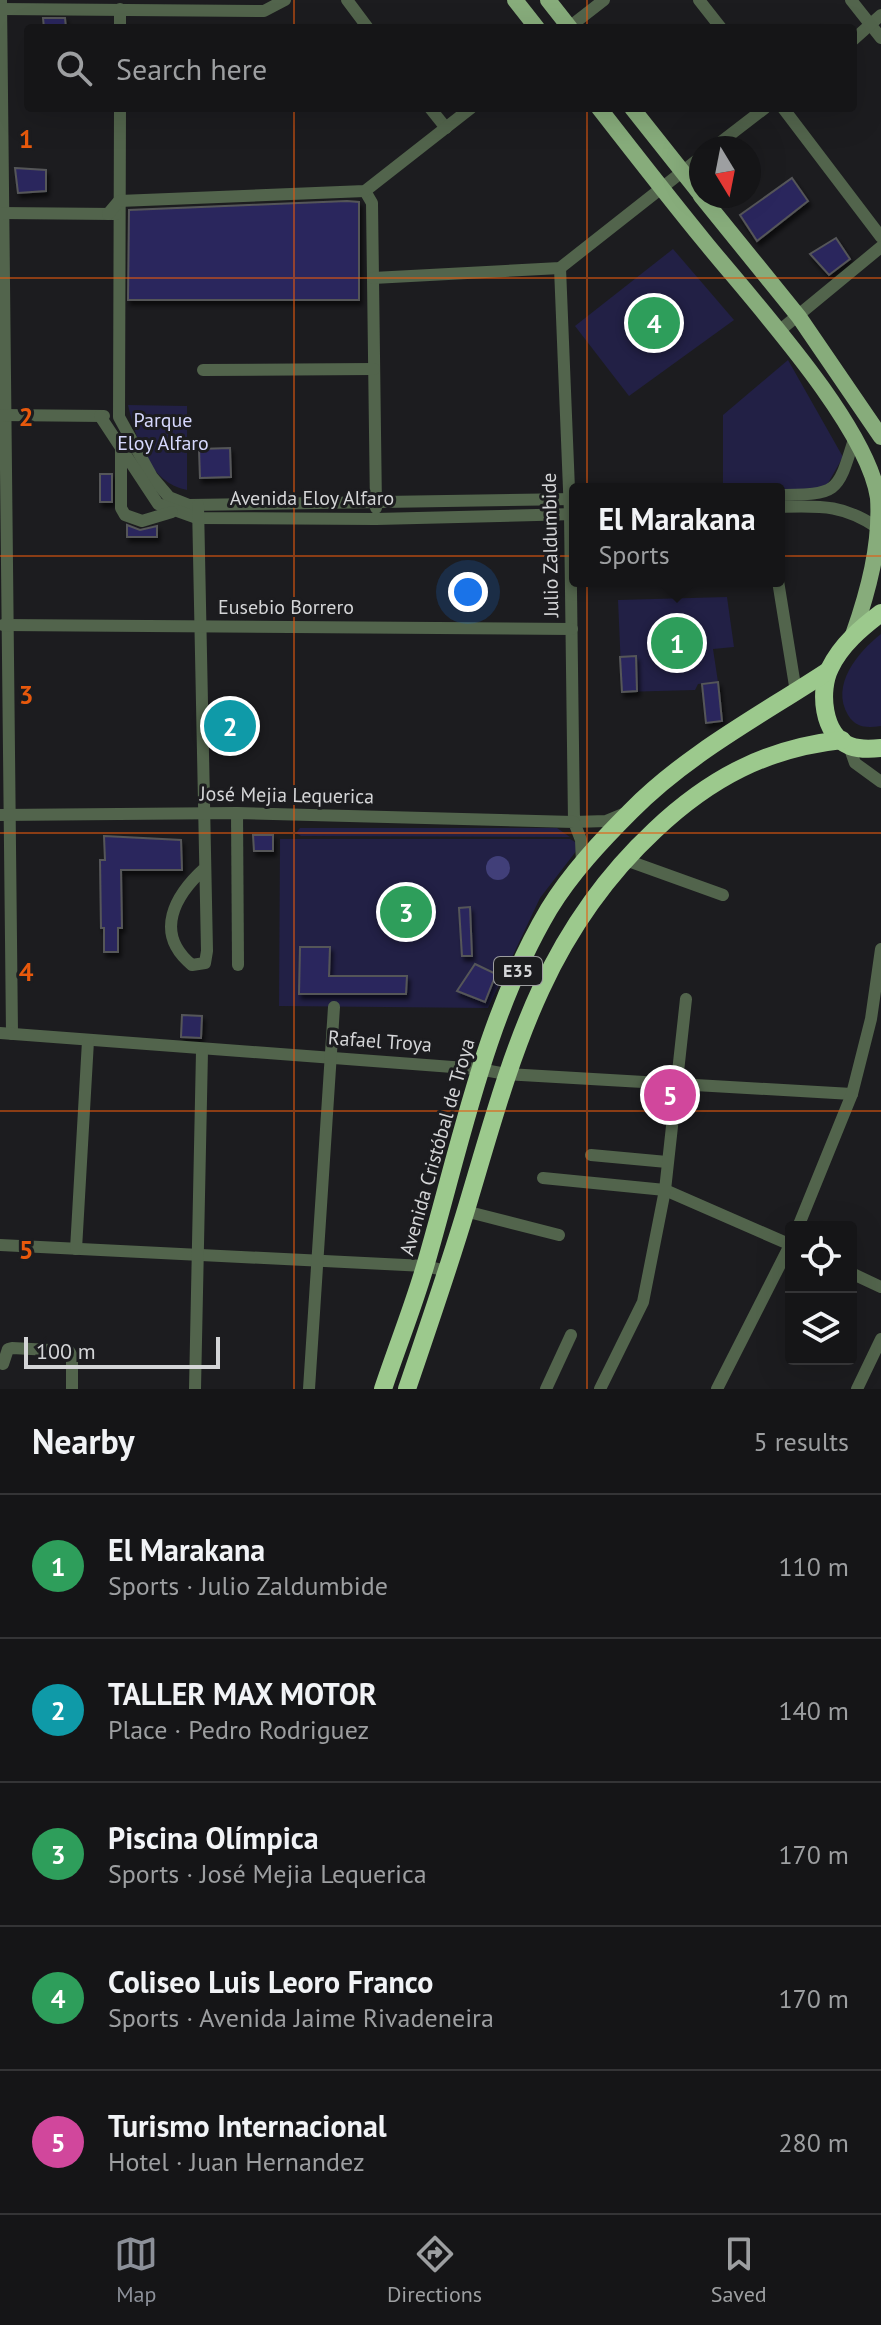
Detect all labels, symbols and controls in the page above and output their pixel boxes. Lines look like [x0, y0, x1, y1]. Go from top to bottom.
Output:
search box [24, 24, 857, 112]
icon: search [52, 46, 96, 90]
text: Search here [116, 49, 267, 88]
text: 1 [19, 122, 33, 155]
north arrow [689, 136, 761, 208]
pin: 4 [628, 293, 680, 353]
text: 2 [19, 400, 33, 433]
park label: Parque Eloy Alfaro [117, 407, 209, 456]
street label: Julio Zaldumbide [536, 473, 564, 618]
popup [569, 483, 785, 587]
street label: Avenida Eloy Alfaro [230, 485, 394, 511]
text: El Marakana [598, 499, 756, 538]
text: Sports [598, 538, 670, 571]
your location [448, 572, 488, 612]
street label: Eusebio Borrero [218, 594, 354, 620]
pin: 1 [651, 613, 703, 673]
text: 3 [19, 678, 33, 711]
pin: 2 [204, 696, 256, 756]
street label: José Mejia Lequerica [199, 780, 374, 810]
pin: 3 [380, 882, 432, 942]
text: 4 [19, 955, 34, 988]
road number: E35 [494, 957, 542, 985]
street label: Rafael Troya [327, 1024, 433, 1058]
street label: Avenida Cristóbal de Troya [394, 1035, 480, 1259]
pin: 5 [644, 1065, 696, 1125]
map controls [785, 1221, 857, 1365]
button: locate [785, 1221, 857, 1293]
text: 5 [19, 1233, 33, 1266]
button: layers [785, 1293, 857, 1365]
scale bar [24, 1333, 220, 1369]
text: 100 m [36, 1337, 96, 1365]
text: Nearby [32, 1419, 134, 1463]
text: 5 results [754, 1425, 849, 1458]
text: El Marakana [108, 1530, 265, 1569]
text: 1 [51, 1550, 65, 1583]
text: 110 m [778, 1550, 849, 1583]
text: Sports · Julio Zaldumbide [108, 1569, 388, 1602]
text: TALLER MAX MOTOR [108, 1674, 377, 1713]
text: 2 [51, 1694, 65, 1727]
text: 140 m [778, 1694, 849, 1727]
text: Place · Pedro Rodriguez [108, 1713, 369, 1746]
text: Piscina Olímpica [108, 1818, 319, 1857]
text: 3 [51, 1838, 65, 1871]
text: 170 m [778, 1838, 849, 1871]
text: Sports · José Mejia Lequerica [108, 1857, 427, 1890]
text: Coliseo Luis Leoro Franco [108, 1962, 433, 2001]
text: 4 [51, 1982, 65, 2015]
text: 170 m [778, 1982, 849, 2015]
text: Sports · Avenida Jaime Rivadeneira [108, 2001, 494, 2034]
text: Turismo Internacional [108, 2106, 387, 2145]
text: 5 [51, 2126, 65, 2159]
text: 280 m [778, 2126, 849, 2159]
text: Hotel · Juan Hernandez [108, 2145, 365, 2178]
tab: Map [114, 2232, 158, 2308]
tab: Directions [387, 2232, 482, 2308]
tab: Saved [711, 2232, 767, 2308]

